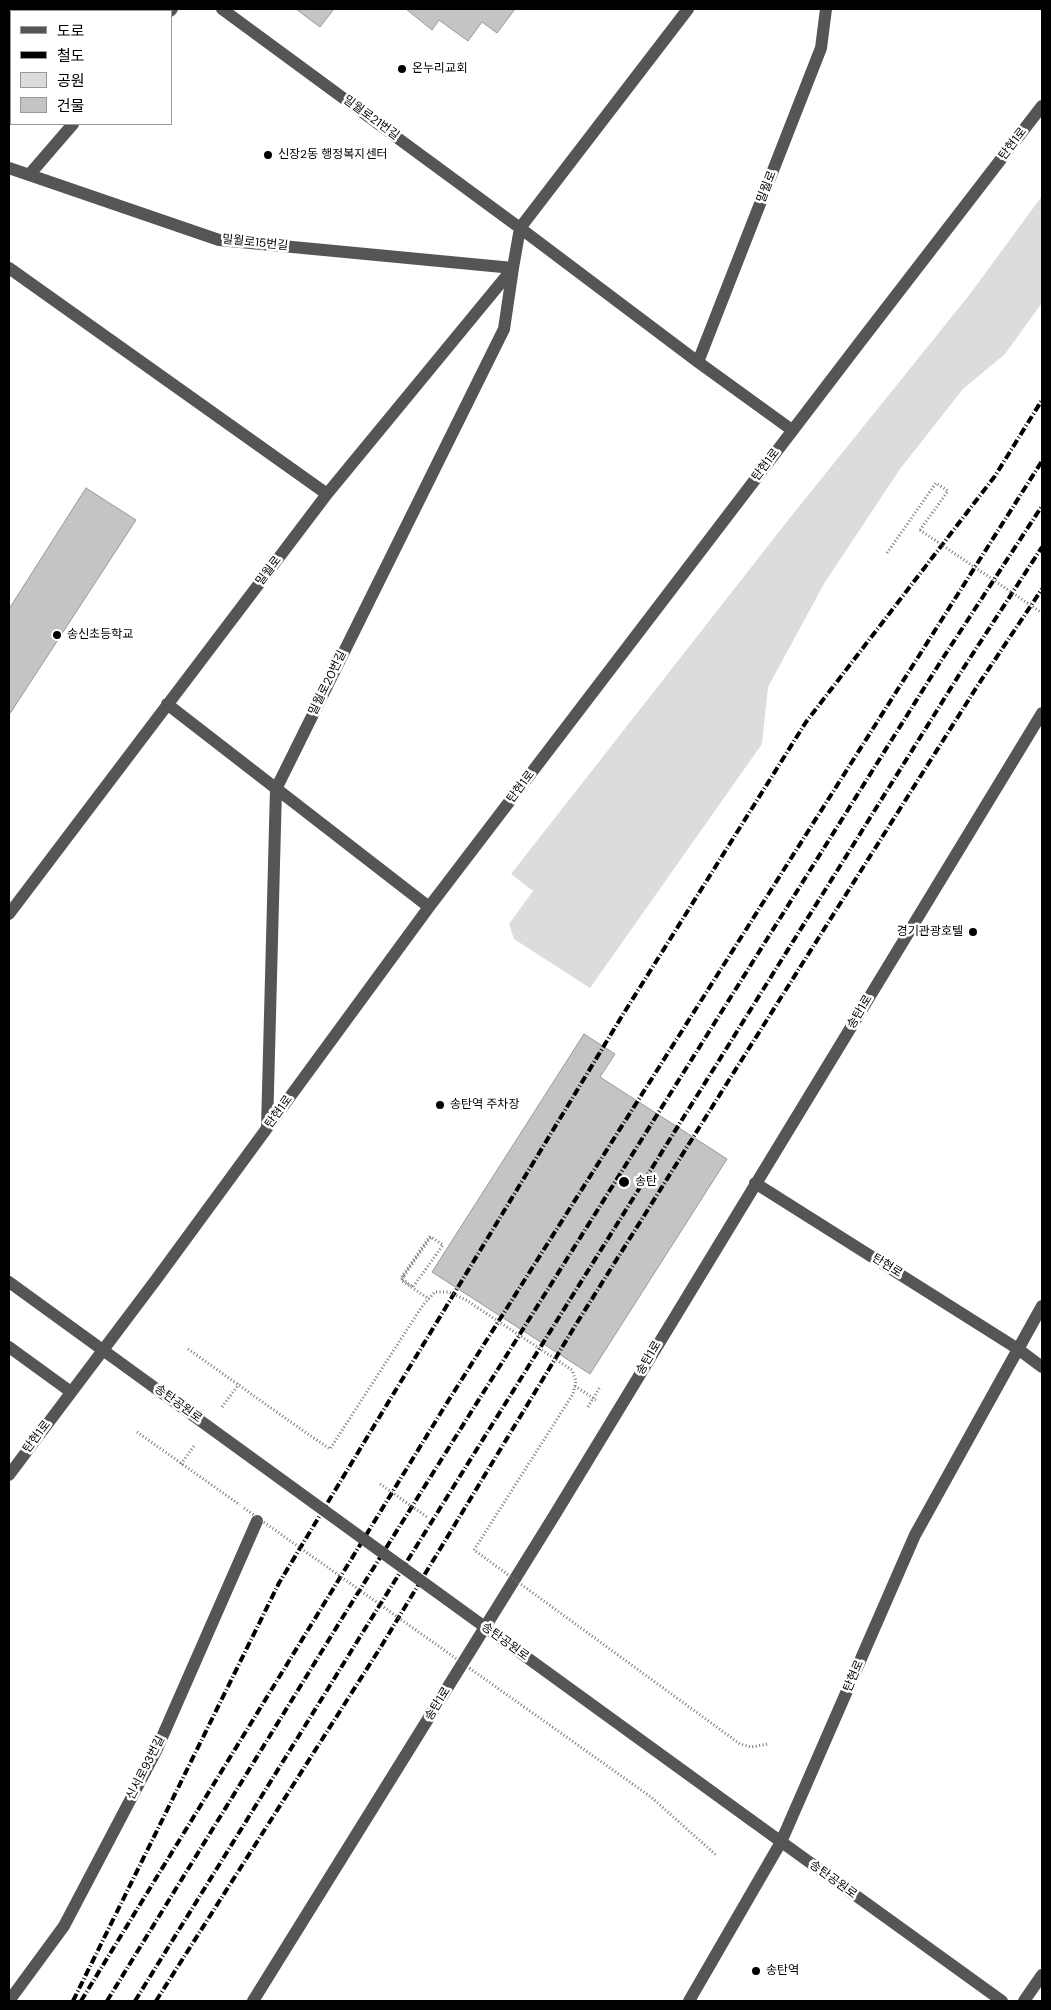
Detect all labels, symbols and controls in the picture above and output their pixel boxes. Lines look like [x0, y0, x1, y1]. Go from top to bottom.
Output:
legend [10, 10, 172, 125]
text: 도로 [57, 21, 85, 41]
text: 철도 [57, 46, 85, 66]
place label: 온누리교회 [412, 62, 467, 76]
marker: 온누리교회 [396, 63, 408, 75]
text: 공원 [57, 71, 85, 91]
street label: 밀월로21번길 [340, 93, 402, 143]
text: 건물 [57, 96, 85, 116]
street label: 탄현1로 [996, 125, 1030, 163]
place label: 신장2동 행정복지센터 [278, 148, 387, 162]
marker: 신장2동 행정복지센터 [262, 149, 274, 161]
street label: 밀월로 [754, 169, 780, 205]
street label: 밀월로15번길 [221, 232, 289, 254]
street label: 탄현1로 [749, 446, 783, 484]
street label: 밀월로 [253, 553, 285, 589]
place label: 송신초등학교 [67, 628, 133, 642]
marker: 송신초등학교 [51, 629, 63, 641]
street label: 밀월로20번길 [306, 648, 350, 718]
street label: 탄현1로 [504, 768, 538, 806]
place label: 경기관광호텔 [897, 925, 963, 939]
marker: 경기관광호텔 [967, 926, 979, 938]
street label: 송탄1로 [844, 992, 876, 1032]
street label: 탄현1로 [262, 1093, 296, 1131]
place label: 송탄역 주차장 [450, 1098, 519, 1112]
marker: 송탄역 주차장 [434, 1099, 446, 1111]
marker: 송탄 [617, 1175, 631, 1189]
place label: 송탄 [635, 1175, 657, 1189]
street label: 탄현로 [869, 1251, 905, 1281]
street label: 송탄1로 [633, 1338, 665, 1378]
street label: 송탄공원로 [151, 1382, 205, 1426]
street label: 탄현1로 [20, 1418, 54, 1456]
street label: 송탄공원로 [478, 1620, 532, 1664]
street label: 탄현로 [841, 1658, 867, 1694]
street label: 송탄1로 [422, 1685, 454, 1723]
street label: 신서로93번길 [124, 1734, 168, 1802]
street label: 송탄공원로 [806, 1858, 860, 1902]
place label: 송탄역 [766, 1964, 799, 1978]
marker: 송탄역 [750, 1965, 762, 1977]

